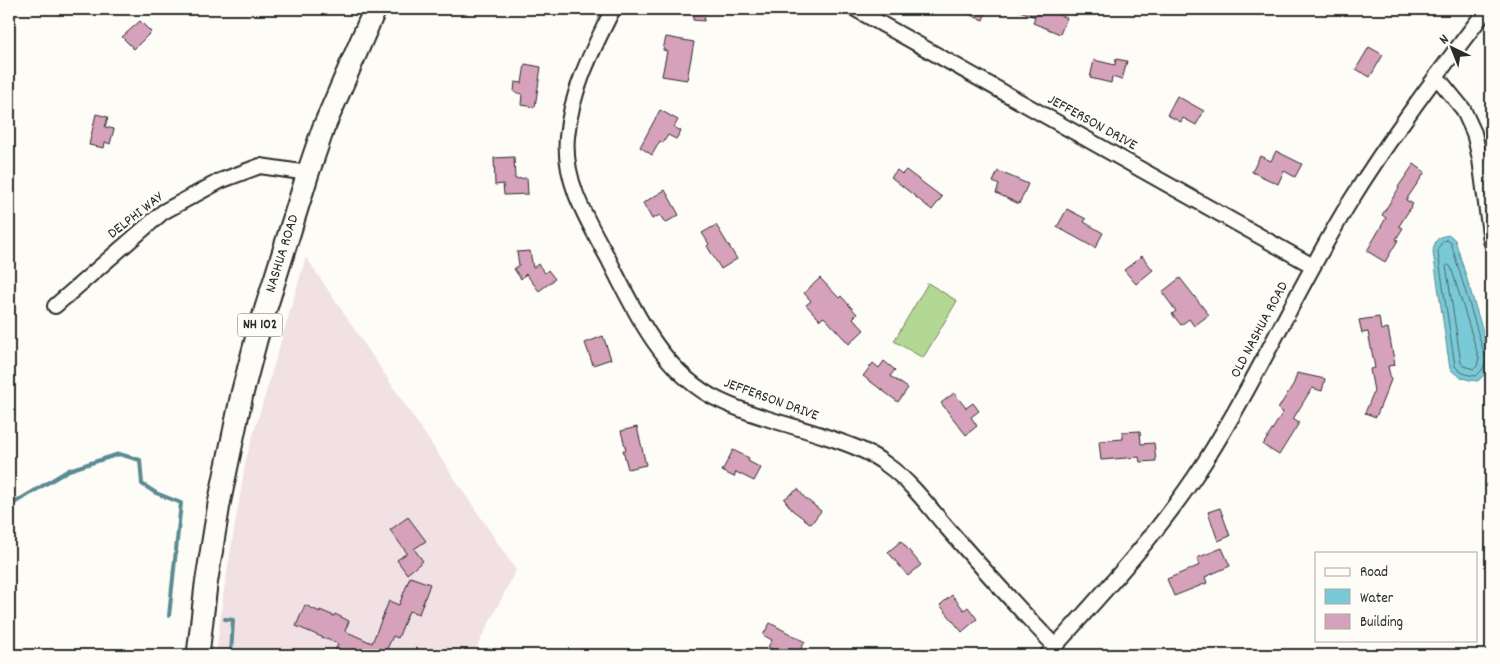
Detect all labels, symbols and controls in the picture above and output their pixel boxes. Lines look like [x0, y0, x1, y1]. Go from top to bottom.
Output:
north arrow [1428, 22, 1478, 72]
text: N [1435, 30, 1454, 50]
street label: JEFFERSON DRIVE [1043, 89, 1141, 157]
street label: DELPHI WAY [103, 187, 169, 245]
street label: NASHUA ROAD [260, 212, 305, 296]
street label: OLD NASHUA ROAD [1225, 278, 1295, 382]
road number: NH 102 [238, 314, 282, 336]
street label: JEFFERSON DRIVE [720, 373, 822, 427]
legend [1315, 552, 1478, 642]
text: Road [1360, 562, 1388, 584]
text: Water [1360, 588, 1394, 610]
text: Building [1360, 612, 1403, 634]

